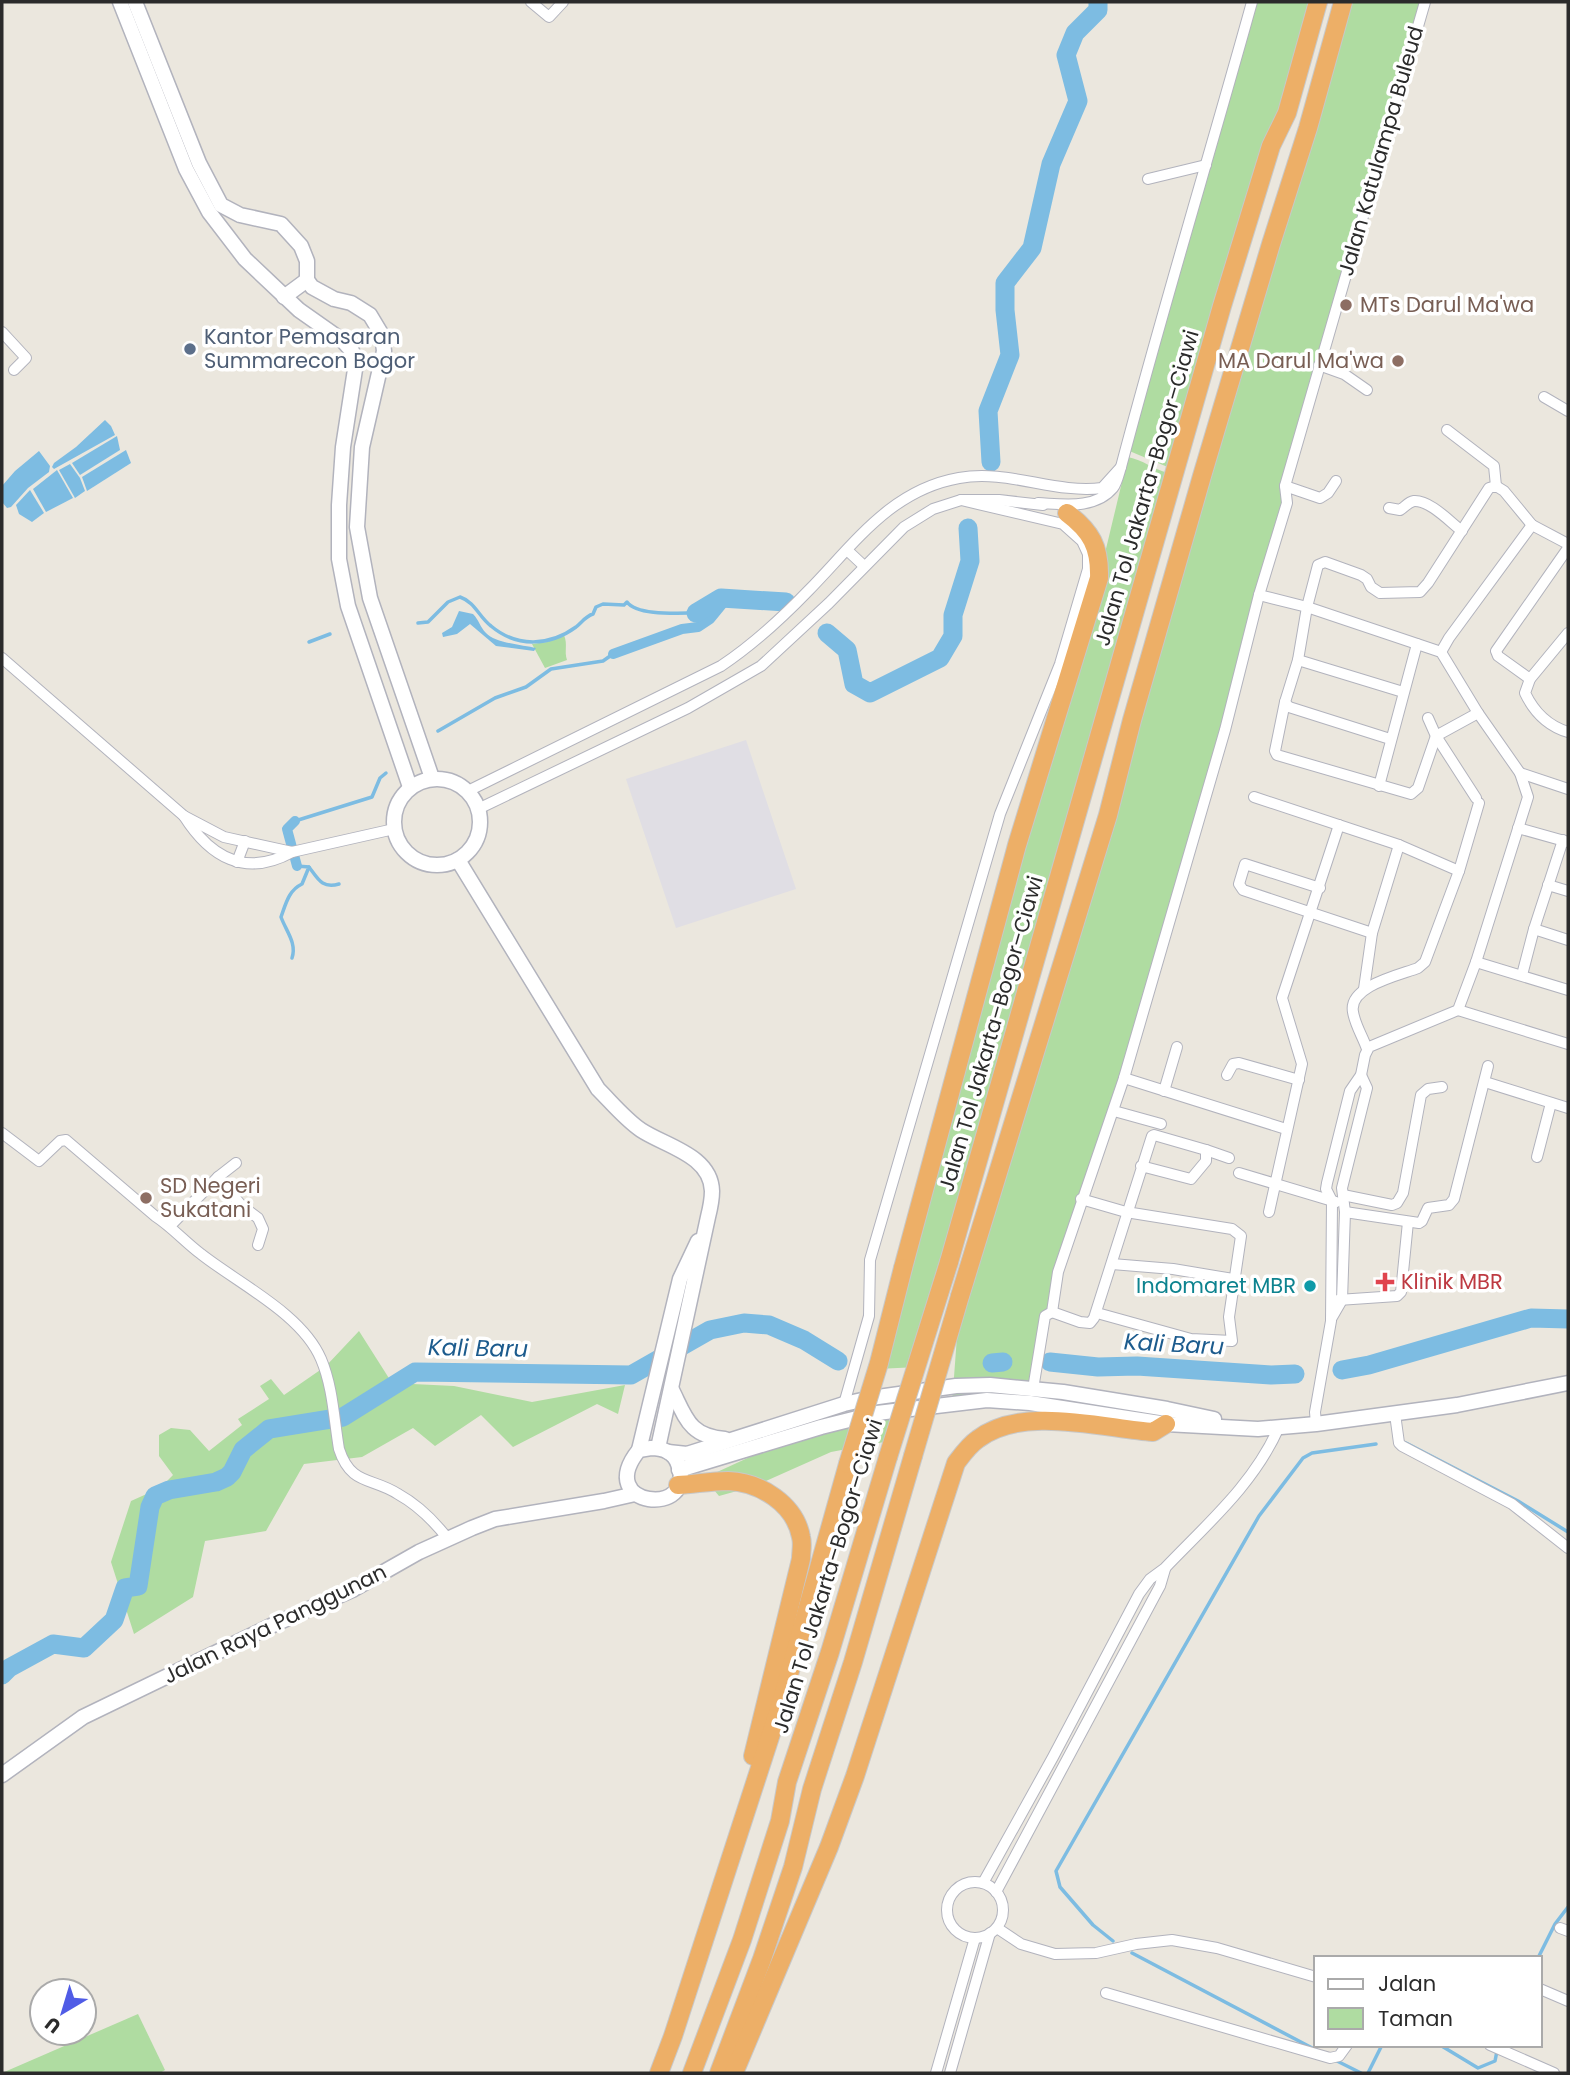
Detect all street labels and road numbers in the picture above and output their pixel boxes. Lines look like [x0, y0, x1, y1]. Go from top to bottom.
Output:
street label: Jalan Katulampa Buleud [1331, 23, 1430, 279]
street label: Jalan Tol Jakarta–Bogor–Ciawi [1087, 326, 1206, 649]
street label: Jalan Tol Jakarta–Bogor–Ciawi [931, 872, 1050, 1195]
street label: Jalan Tol Jakarta–Bogor–Ciawi [766, 1415, 889, 1737]
street label: Jalan Raya Panggunan [158, 1557, 391, 1690]

